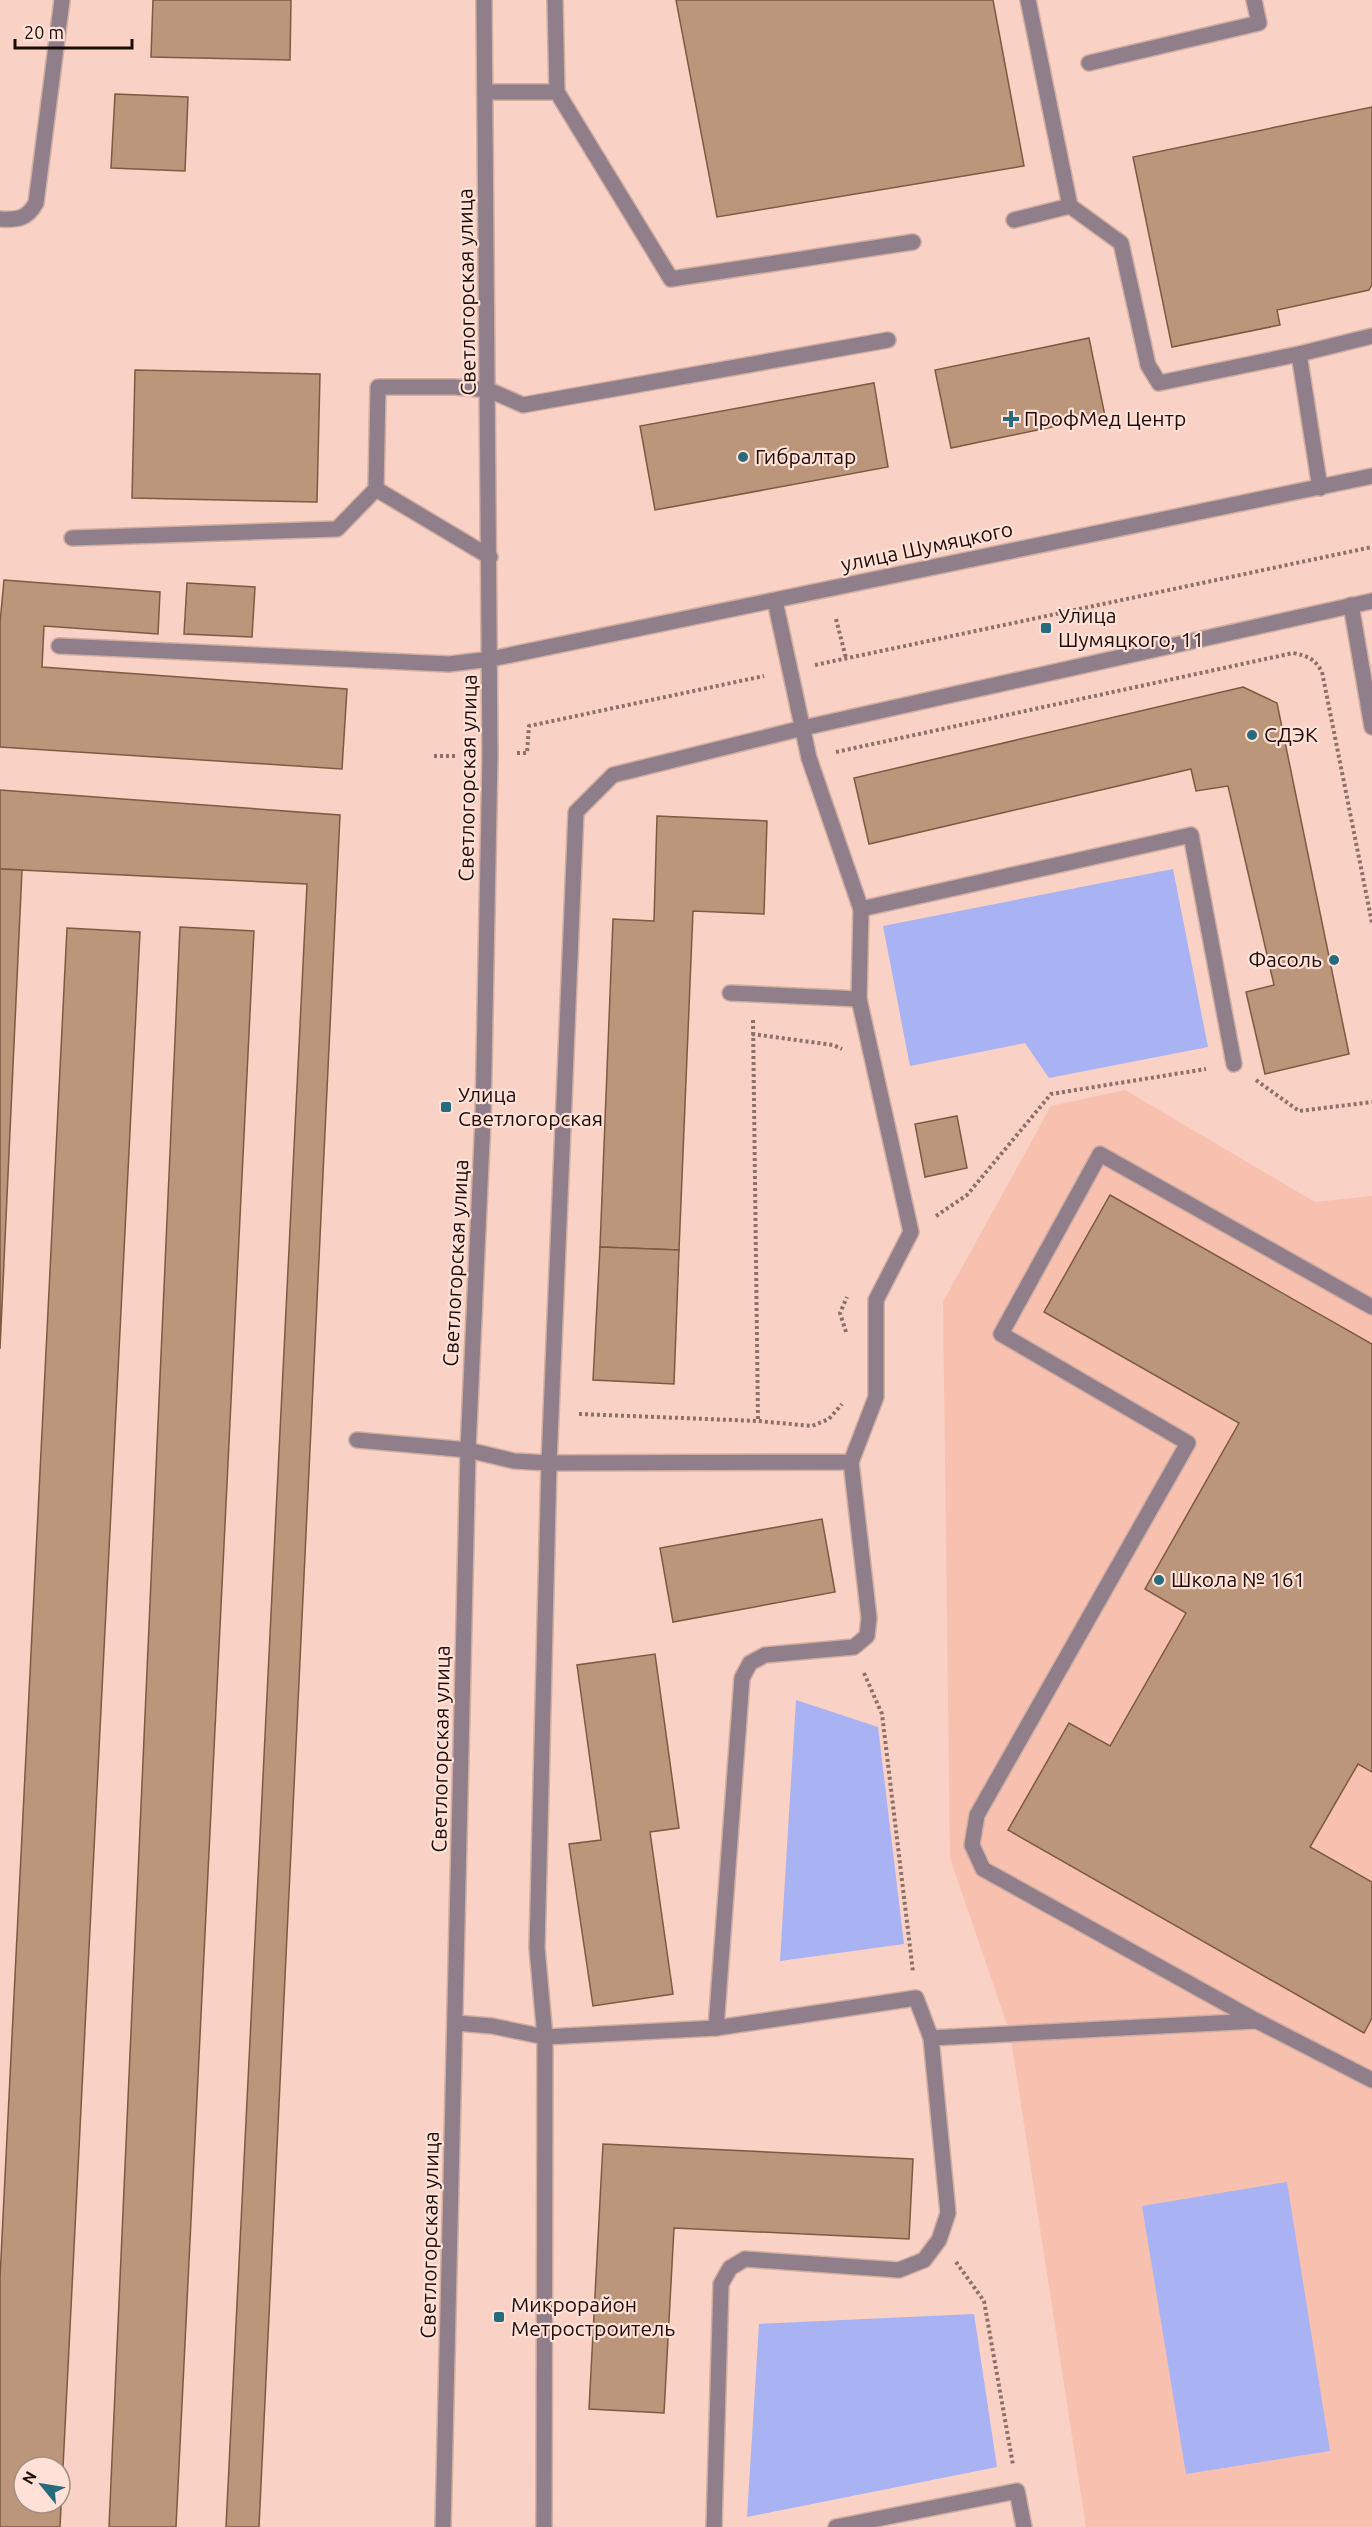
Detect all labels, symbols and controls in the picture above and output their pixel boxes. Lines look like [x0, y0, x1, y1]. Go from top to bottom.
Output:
scale bar [15, 12, 132, 50]
text: 20 m [24, 22, 64, 42]
street label: Светлогорская улица [452, 188, 480, 396]
place label: ПрофМед Центр [1024, 406, 1186, 430]
marker: ПрофМед Центр [1002, 410, 1020, 428]
place label: Гибралтар [755, 444, 856, 468]
marker: Гибралтар [736, 450, 750, 464]
street label: улица Шумяцкого [839, 516, 1015, 576]
place label: Улица Шумяцкого, 11 [1058, 603, 1204, 651]
marker: Улица Шумяцкого, 11 [1039, 621, 1053, 635]
street label: Светлогорская улица [453, 674, 481, 882]
place label: СДЭК [1264, 722, 1318, 746]
marker: СДЭК [1245, 728, 1259, 742]
place label: Фасоль [1248, 947, 1322, 971]
marker: Фасоль [1327, 953, 1341, 967]
place label: Улица Светлогорская [458, 1082, 603, 1130]
marker: Улица Светлогорская [439, 1100, 453, 1114]
street label: Светлогорская улица [438, 1159, 472, 1367]
place label: Школа № 161 [1171, 1567, 1305, 1591]
marker: Школа № 161 [1152, 1573, 1166, 1587]
street label: Светлогорская улица [426, 1645, 454, 1853]
street label: Светлогорская улица [415, 2131, 443, 2339]
place label: Микрорайон Метростроитель [511, 2292, 675, 2340]
marker: Микрорайон Метростроитель [492, 2310, 506, 2324]
north arrow [12, 2455, 72, 2515]
text: N [18, 2468, 40, 2487]

